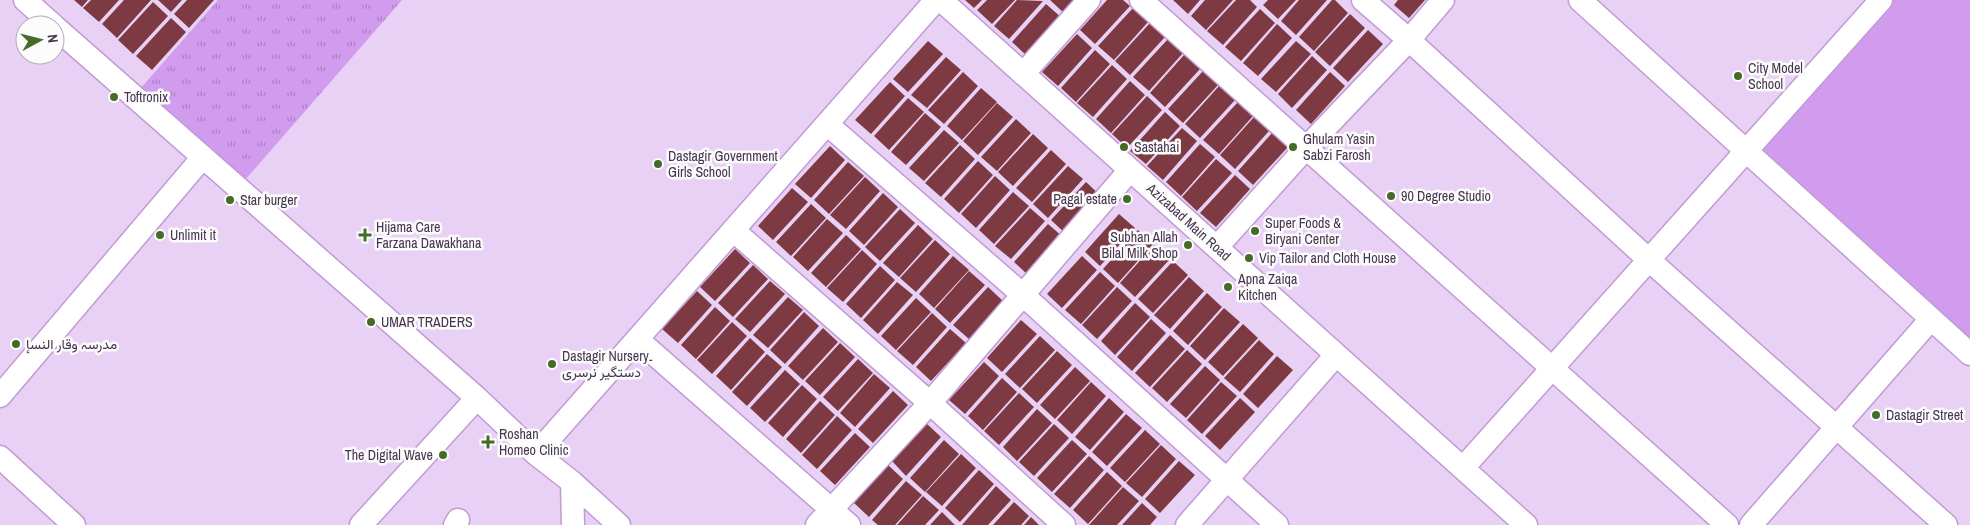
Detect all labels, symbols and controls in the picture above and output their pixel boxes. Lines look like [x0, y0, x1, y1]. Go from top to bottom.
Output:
north arrow [15, 15, 65, 65]
text: N [43, 33, 62, 44]
place label: City Model School [1748, 59, 1803, 93]
marker: City Model School [1732, 70, 1744, 82]
place label: Toftronix [124, 88, 168, 106]
marker: Toftronix [108, 91, 120, 103]
place label: Ghulam Yasin Sabzi Farosh [1303, 130, 1375, 164]
place label: Sastahai [1134, 138, 1179, 156]
marker: Sastahai [1118, 141, 1130, 153]
marker: Ghulam Yasin Sabzi Farosh [1287, 141, 1299, 153]
place label: Dastagir Government Girls School [668, 147, 778, 181]
marker: Dastagir Government Girls School [652, 158, 664, 170]
street label: Azizabad Main Road [1142, 179, 1235, 265]
place label: 90 Degree Studio [1401, 187, 1491, 205]
place label: Pagal estate [1053, 190, 1117, 208]
marker: 90 Degree Studio [1385, 190, 1397, 202]
place label: Star burger [240, 191, 298, 209]
marker: Pagal estate [1121, 193, 1133, 205]
marker: Star burger [224, 194, 236, 206]
place label: Super Foods & Biryani Center [1265, 214, 1341, 248]
place label: Hijama Care Farzana Dawakhana [376, 218, 482, 252]
marker: Super Foods & Biryani Center [1249, 225, 1261, 237]
place label: Unlimit it [170, 226, 216, 244]
marker: Hijama Care Farzana Dawakhana [358, 228, 372, 242]
place label: Subhan Allah Bilal Milk Shop [1101, 228, 1178, 262]
marker: Unlimit it [154, 229, 166, 241]
marker: Subhan Allah Bilal Milk Shop [1182, 239, 1194, 251]
place label: Vip Tailor and Cloth House [1259, 249, 1396, 267]
marker: Vip Tailor and Cloth House [1243, 252, 1255, 264]
place label: Apna Zaiqa Kitchen [1237, 270, 1298, 304]
marker: Apna Zaiqa Kitchen [1222, 281, 1234, 293]
place label: UMAR TRADERS [381, 313, 473, 331]
marker: UMAR TRADERS [365, 316, 377, 328]
place label: مدرسہ وقار النسإ [26, 335, 117, 354]
marker: مدرسہ وقار النسإ [10, 338, 22, 350]
place label: Dastagir Nursery۔ دستگیر نرسری [562, 347, 653, 381]
marker: Dastagir Nursery۔ دستگیر نرسری [546, 358, 558, 370]
place label: Dastagir Street [1886, 406, 1963, 424]
marker: Dastagir Street [1870, 409, 1882, 421]
place label: Roshan Homeo Clinic [499, 425, 569, 459]
marker: Roshan Homeo Clinic [481, 435, 495, 449]
place label: The Digital Wave [345, 446, 433, 464]
marker: The Digital Wave [437, 449, 449, 461]

